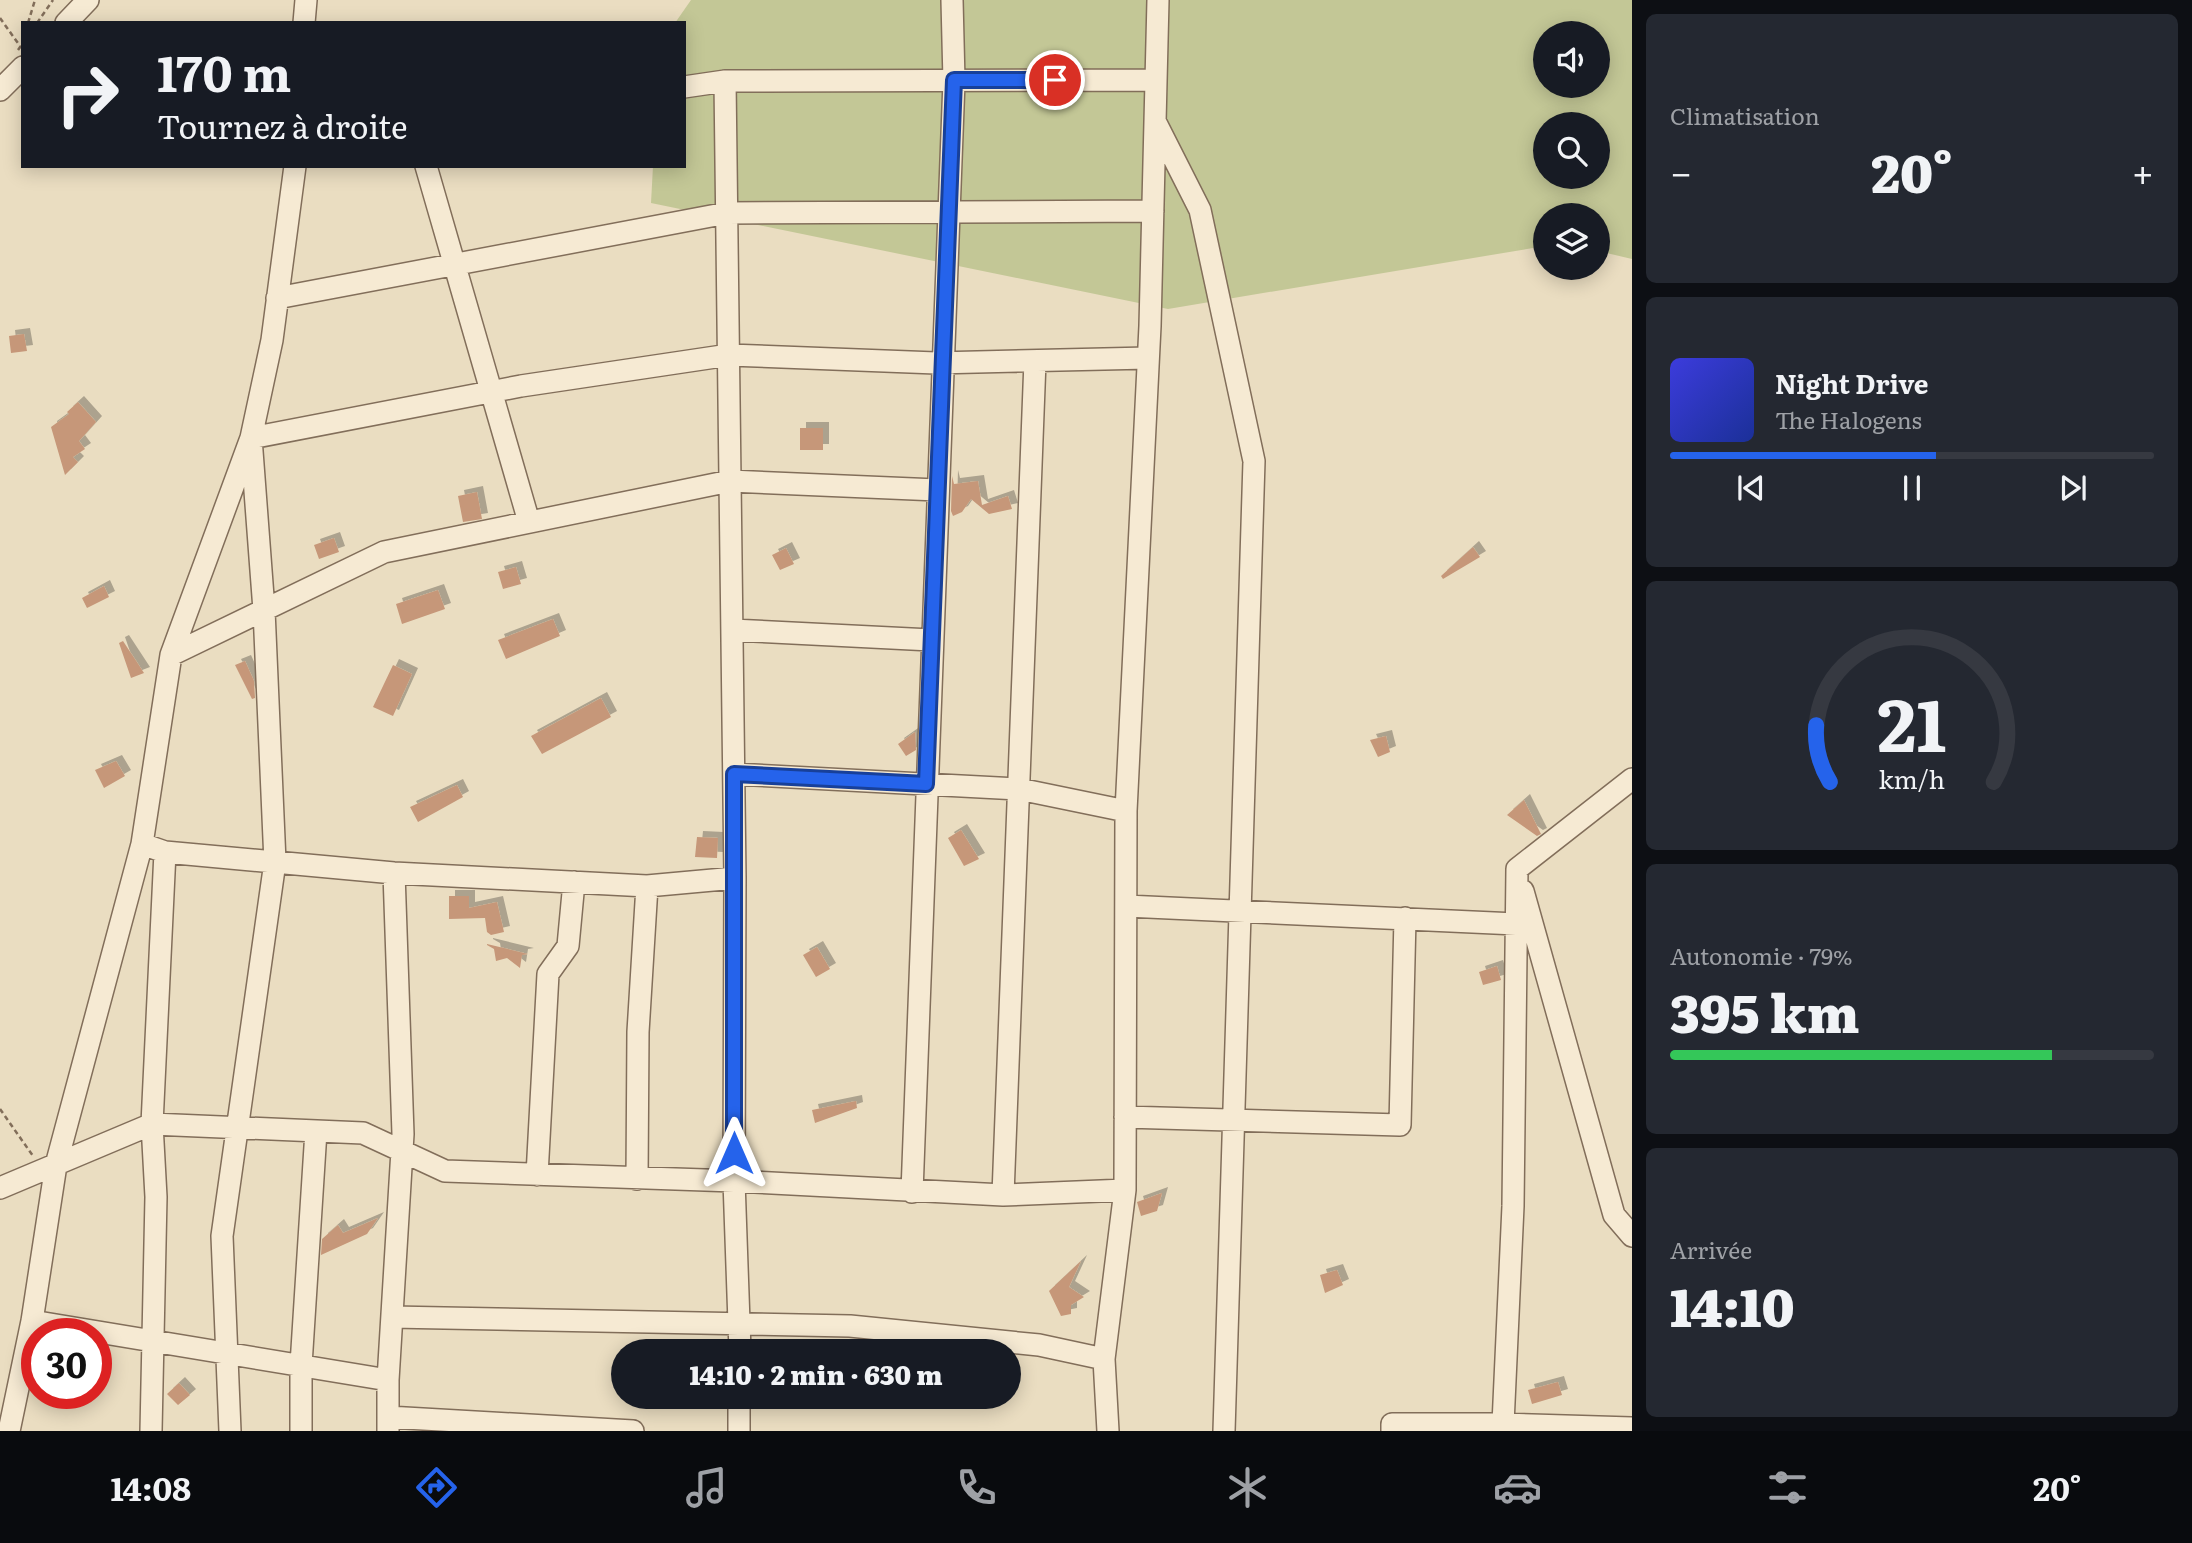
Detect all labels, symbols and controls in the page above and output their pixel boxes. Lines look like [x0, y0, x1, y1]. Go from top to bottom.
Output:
map controls [1533, 21, 1610, 280]
button: sound [1533, 21, 1610, 98]
text: 170 m [157, 34, 291, 107]
icon: right [42, 49, 133, 140]
pin [1025, 50, 1085, 110]
icon: arrive [1036, 61, 1074, 99]
text: Climatisation [1670, 98, 1820, 132]
text: Tournez à droite [157, 101, 408, 149]
button: search [1533, 112, 1610, 189]
text: 20° [1871, 132, 1953, 209]
text: − [1670, 142, 1692, 199]
text: + [2132, 142, 2154, 199]
button: layers [1533, 203, 1610, 280]
text: Night Drive [1775, 363, 1929, 402]
text: The Halogens [1775, 402, 1922, 436]
icon: previous [1732, 469, 1770, 507]
icon: pause [1893, 469, 1931, 507]
icon: next [2054, 469, 2092, 507]
text: 21 [1877, 666, 1947, 774]
text: km/h [1879, 759, 1945, 796]
text: Autonomie · 79% [1670, 938, 1853, 972]
text: 395 km [1670, 972, 1860, 1049]
position arrow [697, 1116, 771, 1190]
text: Arrivée [1670, 1232, 1752, 1266]
text: 14:10 [1670, 1266, 1795, 1343]
speed limit sign: 30 [21, 1318, 112, 1409]
text: 14:10 · 2 min · 630 m [689, 1354, 943, 1393]
text: 14:08 [111, 1463, 191, 1511]
icon: directions [412, 1463, 461, 1512]
icon: music [682, 1463, 731, 1512]
icon: phone [952, 1463, 1001, 1512]
icon: climate [1223, 1463, 1272, 1512]
icon: car [1493, 1463, 1542, 1512]
icon: filters [1763, 1463, 1812, 1512]
text: 20° [2033, 1463, 2081, 1511]

